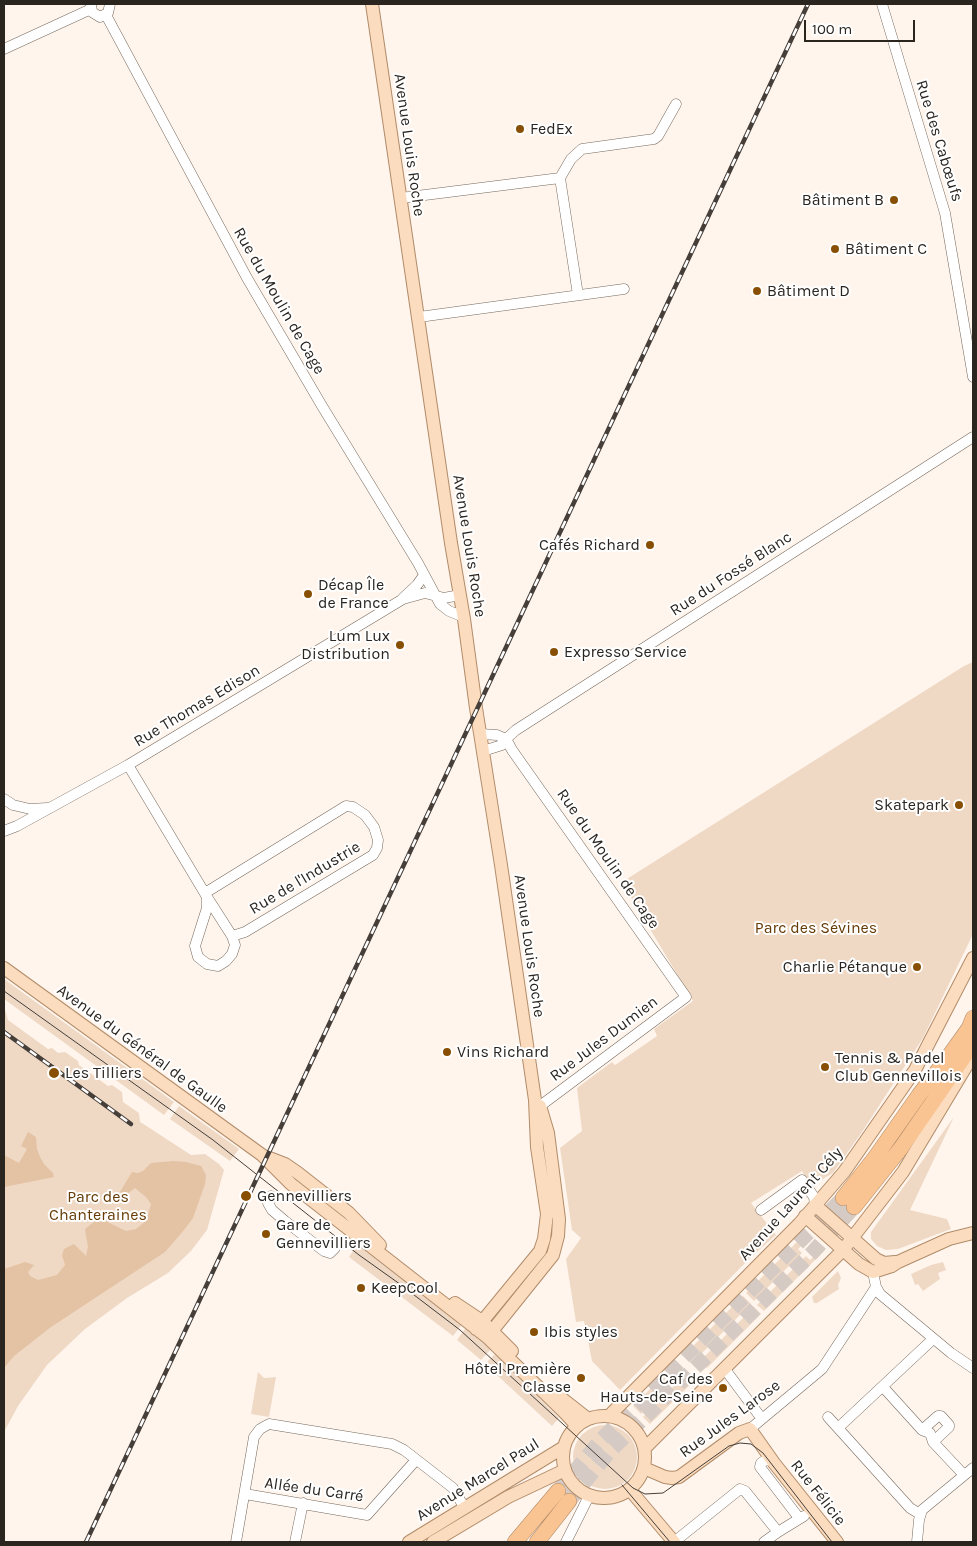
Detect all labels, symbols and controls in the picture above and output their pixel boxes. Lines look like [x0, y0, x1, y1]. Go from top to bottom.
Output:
scale bar [807, 10, 918, 42]
text: 100 m [812, 20, 852, 38]
street label: Avenue Louis Roche [389, 72, 429, 218]
street label: Rue des Cabœufs [911, 78, 967, 204]
place label: FedEx [530, 119, 573, 139]
marker: FedEx [514, 123, 526, 135]
place label: Bâtiment B [802, 190, 884, 210]
marker: Bâtiment B [888, 194, 900, 206]
street label: Rue du Moulin de Cage [229, 224, 329, 378]
place label: Bâtiment C [845, 239, 927, 259]
marker: Bâtiment C [829, 243, 841, 255]
place label: Bâtiment D [767, 281, 850, 301]
marker: Bâtiment D [751, 285, 763, 297]
street label: Avenue Louis Roche [448, 473, 490, 619]
street label: Rue du Fossé Blanc [667, 528, 795, 620]
place label: Cafés Richard [539, 535, 640, 555]
marker: Cafés Richard [644, 539, 656, 551]
place label: Décap Île de France [318, 575, 389, 613]
marker: Décap Île de France [302, 588, 314, 600]
place label: Lum Lux Distribution [301, 626, 390, 664]
marker: Lum Lux Distribution [394, 639, 406, 651]
place label: Expresso Service [564, 642, 687, 662]
marker: Expresso Service [548, 646, 560, 658]
street label: Rue Thomas Edison [130, 661, 264, 751]
street label: Rue du Moulin de Cage [552, 785, 664, 933]
place label: Skatepark [874, 795, 949, 815]
marker: Skatepark [953, 799, 965, 811]
street label: Rue de l'Industrie [246, 837, 364, 919]
street label: Avenue Louis Roche [509, 873, 549, 1019]
park label: Parc des Sévines [755, 918, 877, 938]
place label: Charlie Pétanque [783, 957, 907, 977]
marker: Charlie Pétanque [911, 961, 923, 973]
street label: Avenue du Général de Gaulle [53, 981, 231, 1117]
street label: Rue Jules Dumien [546, 992, 662, 1086]
place label: Vins Richard [457, 1042, 549, 1062]
marker: Vins Richard [441, 1046, 453, 1058]
place label: Tennis & Padel Club Gennevillois [835, 1048, 962, 1086]
marker: Tennis & Padel Club Gennevillois [819, 1061, 831, 1073]
place label: Les Tilliers [65, 1063, 142, 1083]
marker: Les Tilliers [47, 1066, 61, 1080]
street label: Avenue Laurent Cély [735, 1143, 847, 1265]
place label: Gennevilliers [257, 1186, 352, 1206]
park label: Parc des Chanteraines [49, 1187, 147, 1225]
marker: Gennevilliers [239, 1189, 253, 1203]
place label: Gare de Gennevilliers [276, 1215, 371, 1253]
marker: Gare de Gennevilliers [260, 1228, 272, 1240]
place label: KeepCool [371, 1278, 438, 1298]
marker: KeepCool [355, 1282, 367, 1294]
place label: Ibis styles [544, 1322, 618, 1342]
marker: Ibis styles [528, 1326, 540, 1338]
place label: Hôtel Première Classe [464, 1359, 571, 1397]
place label: Caf des Hauts-de-Seine [600, 1369, 713, 1407]
marker: Hôtel Première Classe [575, 1372, 587, 1384]
street label: Rue Jules Larose [676, 1376, 784, 1462]
marker: Caf des Hauts-de-Seine [717, 1382, 729, 1394]
street label: Avenue Marcel Paul [413, 1434, 543, 1526]
street label: Rue Félicie [786, 1456, 850, 1530]
street label: Allée du Carré [263, 1474, 365, 1506]

